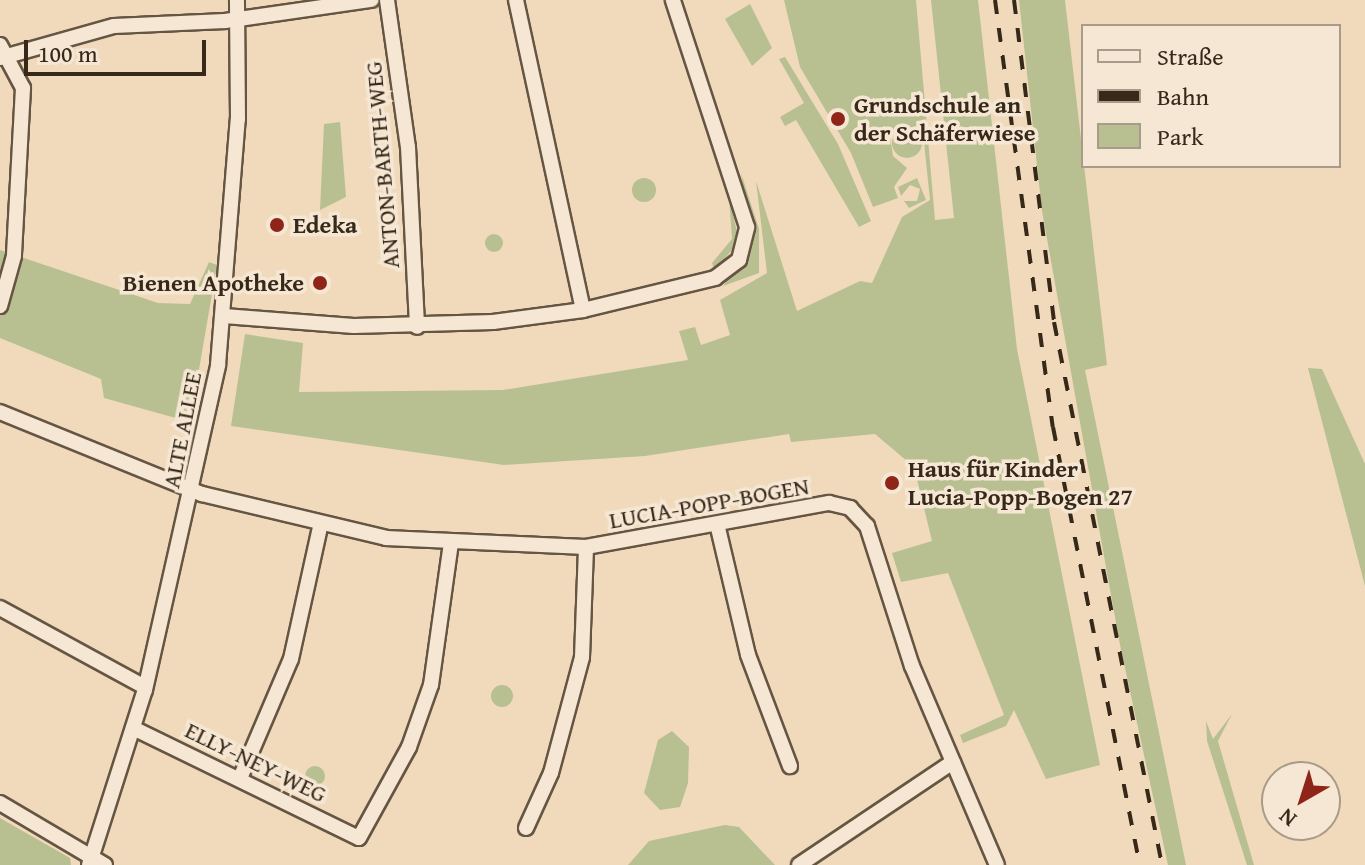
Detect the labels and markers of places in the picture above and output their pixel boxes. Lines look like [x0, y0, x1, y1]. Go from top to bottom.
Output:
place label: Grundschule an der Schäferwiese [854, 91, 1035, 147]
marker: Grundschule an der Schäferwiese [829, 110, 847, 128]
place label: Edeka [293, 211, 357, 239]
marker: Edeka [268, 216, 286, 234]
place label: Bienen Apotheke [123, 269, 304, 297]
marker: Bienen Apotheke [311, 274, 329, 292]
place label: Haus für Kinder Lucia-Popp-Bogen 27 [908, 455, 1133, 511]
marker: Haus für Kinder Lucia-Popp-Bogen 27 [883, 474, 901, 492]

